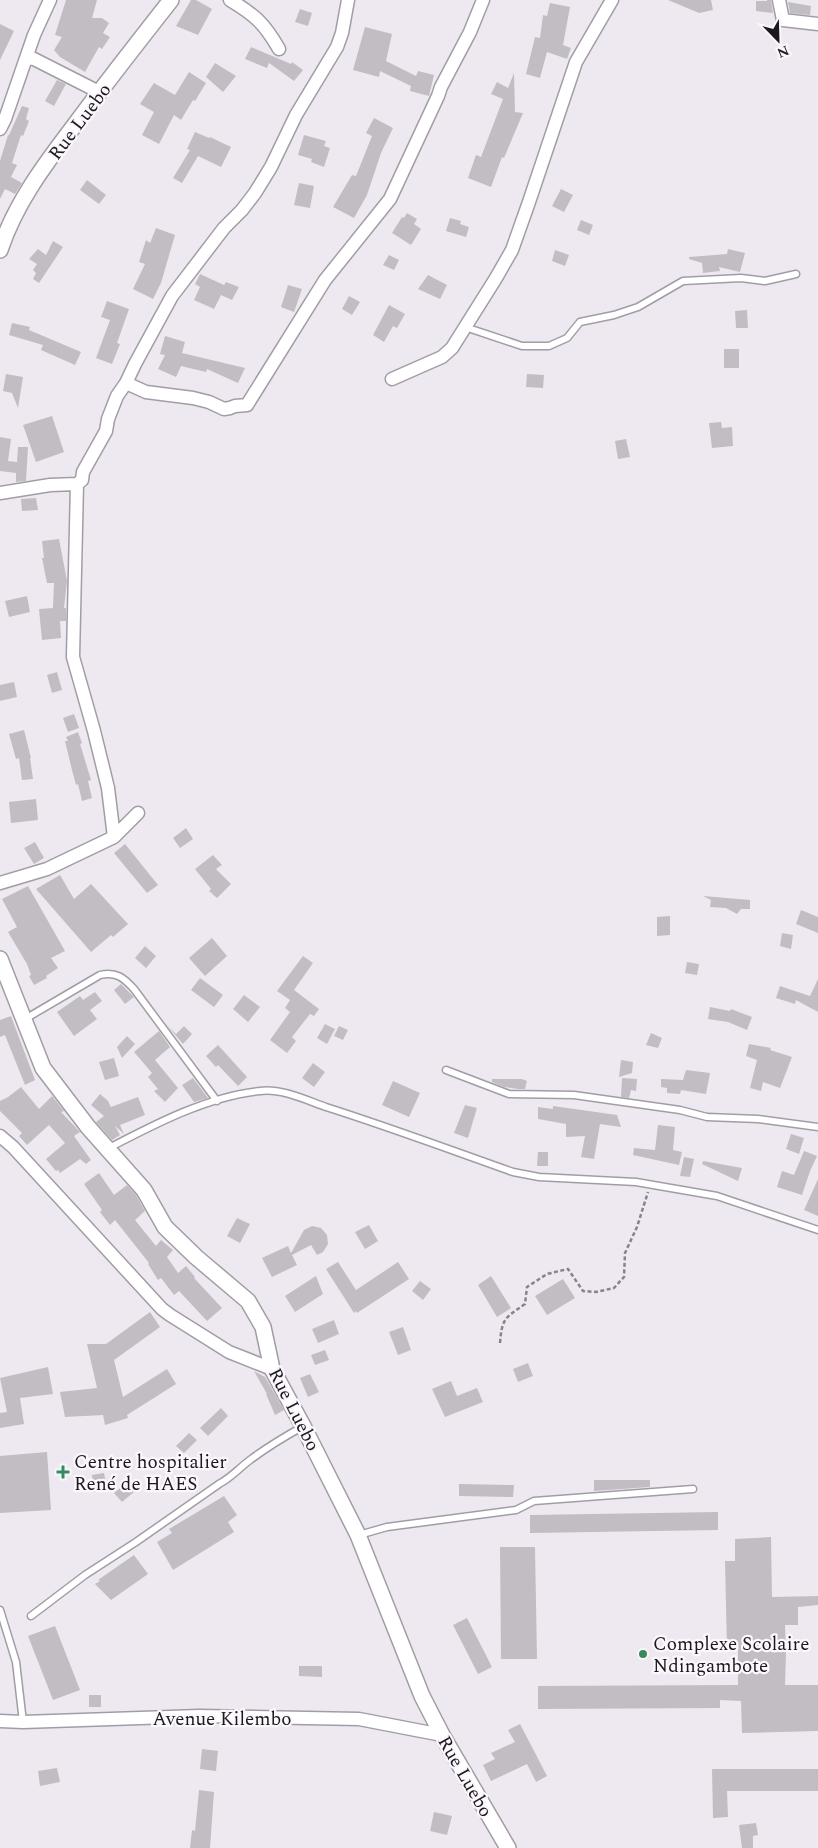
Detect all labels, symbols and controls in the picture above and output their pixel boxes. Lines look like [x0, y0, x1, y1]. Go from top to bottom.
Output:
north arrow [753, 15, 803, 65]
text: N [774, 40, 792, 63]
street label: Rue Luebo [42, 77, 119, 167]
street label: Rue Luebo [260, 1363, 327, 1456]
place label: Centre hospitalier René de HAES [74, 1448, 227, 1499]
marker: Centre hospitalier René de HAES [56, 1465, 70, 1479]
place label: Complexe Scolaire Ndingambote [653, 1630, 809, 1681]
marker: Complexe Scolaire Ndingambote [637, 1648, 649, 1660]
street label: Avenue Kilembo [153, 1705, 291, 1734]
street label: Rue Luebo [430, 1731, 500, 1823]

